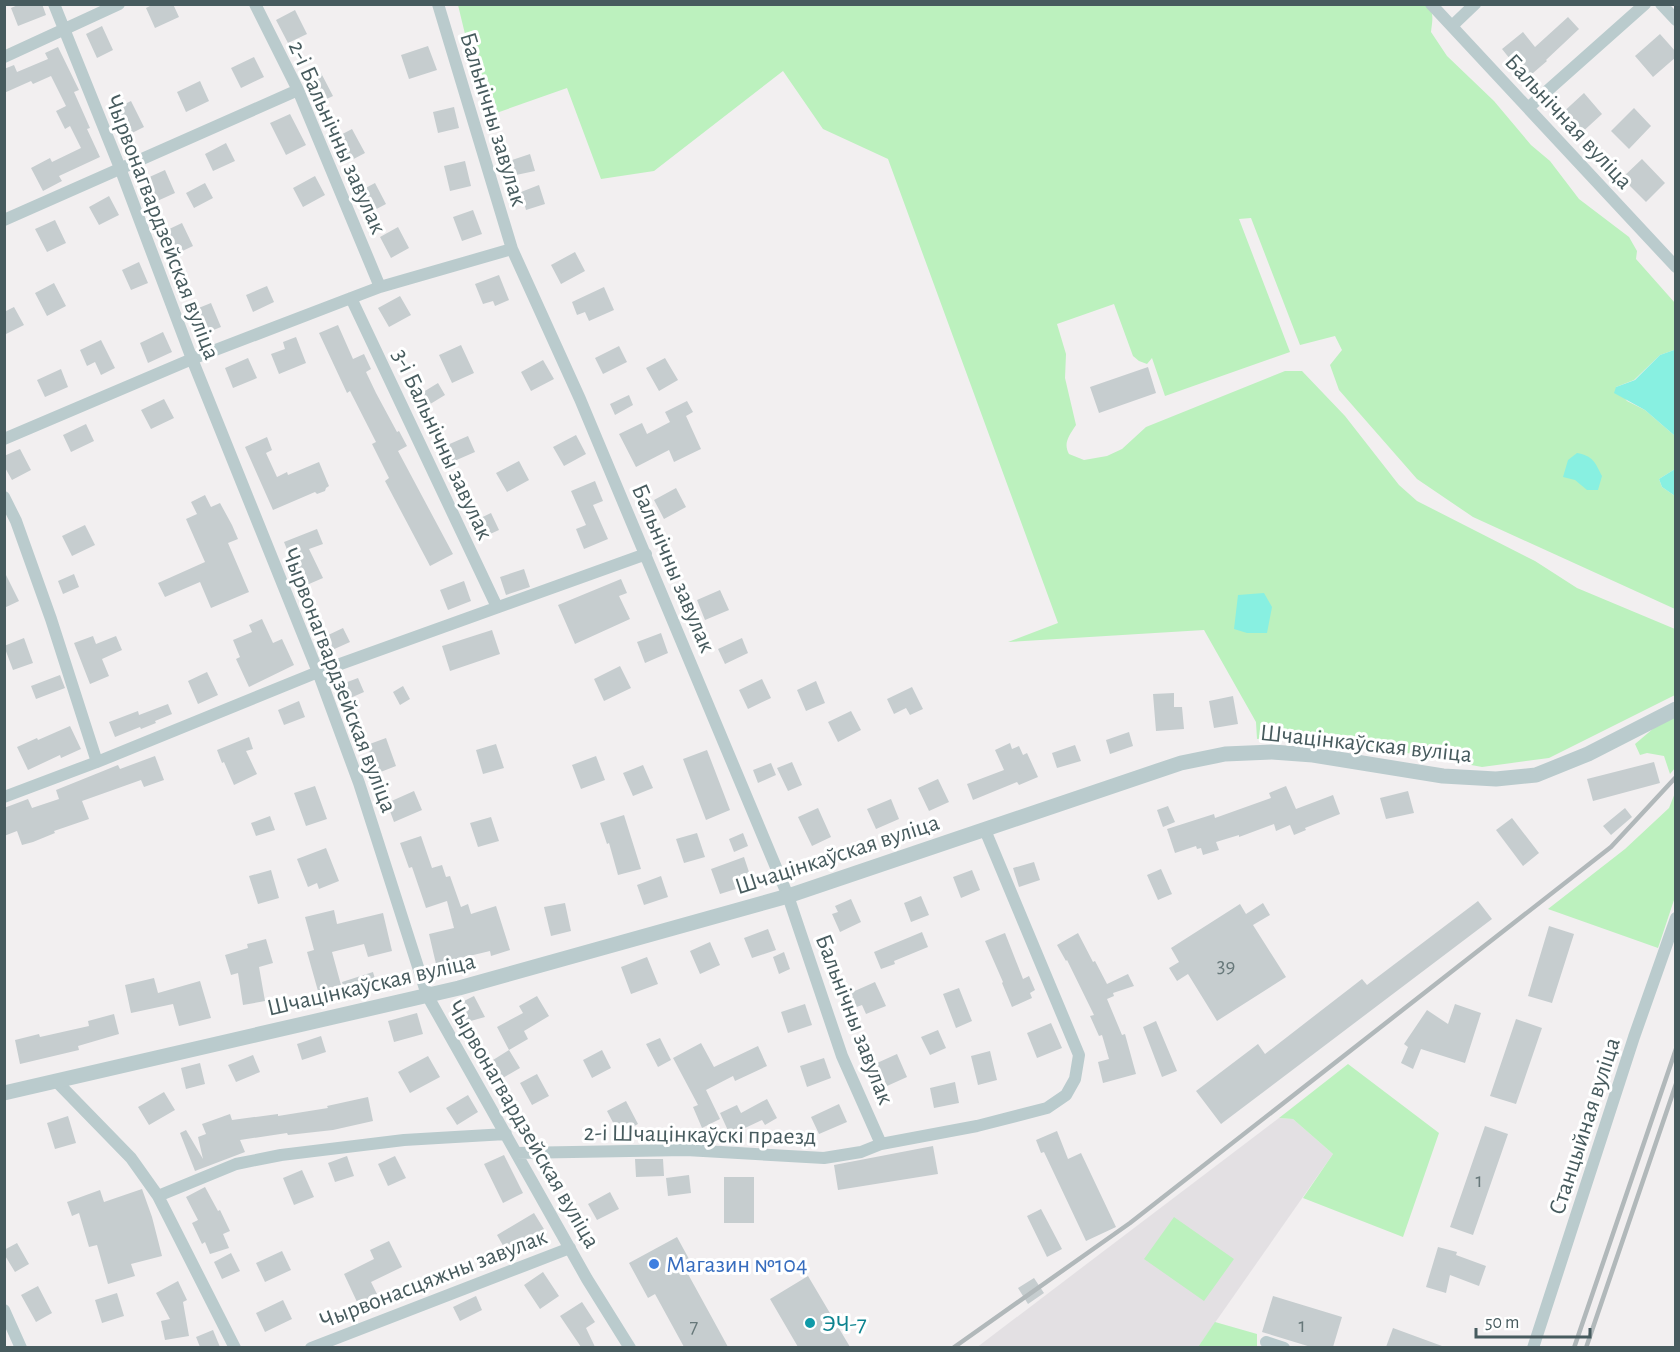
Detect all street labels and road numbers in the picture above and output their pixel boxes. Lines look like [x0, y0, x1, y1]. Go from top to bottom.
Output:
street label: Бальнічны завулак [455, 30, 531, 209]
street label: 2-і Бальнічны завулак [284, 37, 390, 237]
street label: Бальнічная вуліца [1500, 50, 1637, 194]
street label: Чырвонагвардзейская вуліца [100, 92, 224, 363]
street label: 3-і Бальнічны завулак [387, 345, 497, 543]
street label: Бальнічны завулак [627, 481, 719, 656]
street label: Чырвонагвардзейская вуліца [277, 545, 401, 816]
street label: Шчацінкаўская вуліца [1259, 721, 1473, 767]
street label: Шчацінкаўская вуліца [732, 811, 942, 899]
street label: Бальнічны завулак [811, 931, 898, 1108]
street label: Шчацінкаўская вуліца [265, 949, 478, 1021]
street label: Чырвонагвардзейская вуліца [442, 997, 604, 1253]
street label: Станцыйная вуліца [1545, 1035, 1625, 1218]
street label: 2-і Шчацінкаўскі праезд [583, 1121, 816, 1149]
street label: Чырвонасцяжны завулак [316, 1224, 550, 1333]

